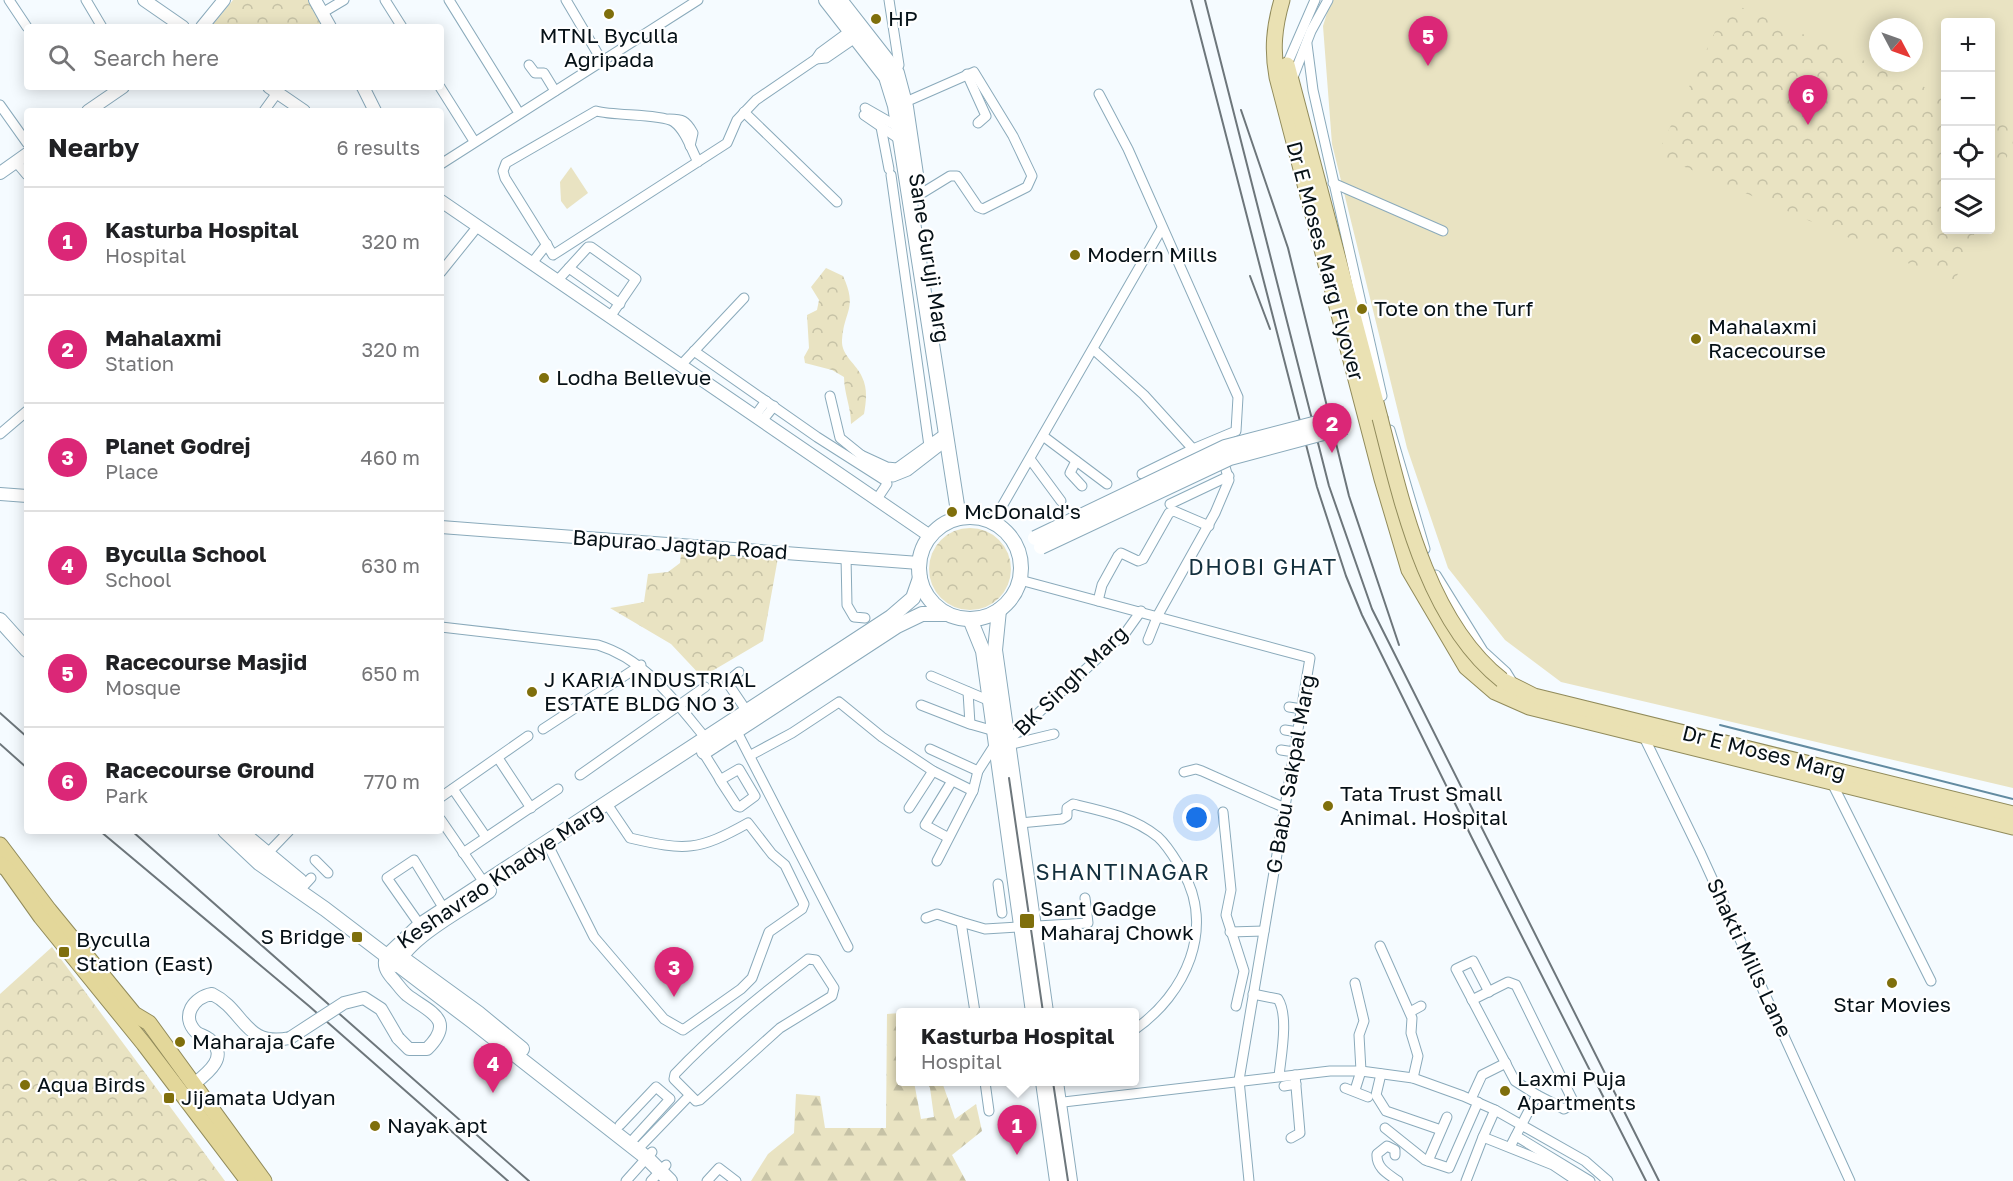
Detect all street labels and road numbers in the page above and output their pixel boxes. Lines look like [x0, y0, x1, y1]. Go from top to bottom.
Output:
street label: Dr E Moses Marg Flyover [1281, 138, 1370, 383]
street label: Sane Guruji Marg [904, 171, 956, 345]
street label: Bapurao Jagtap Road [572, 524, 789, 564]
street label: BK Singh Marg [1008, 620, 1132, 741]
street label: G Babu Sakpal Marg [1260, 672, 1320, 875]
street label: Dr E Moses Marg [1680, 719, 1849, 785]
street label: Keshavrao Khadye Marg [391, 796, 607, 954]
street label: Shakti Mills Lane [1702, 874, 1798, 1041]

